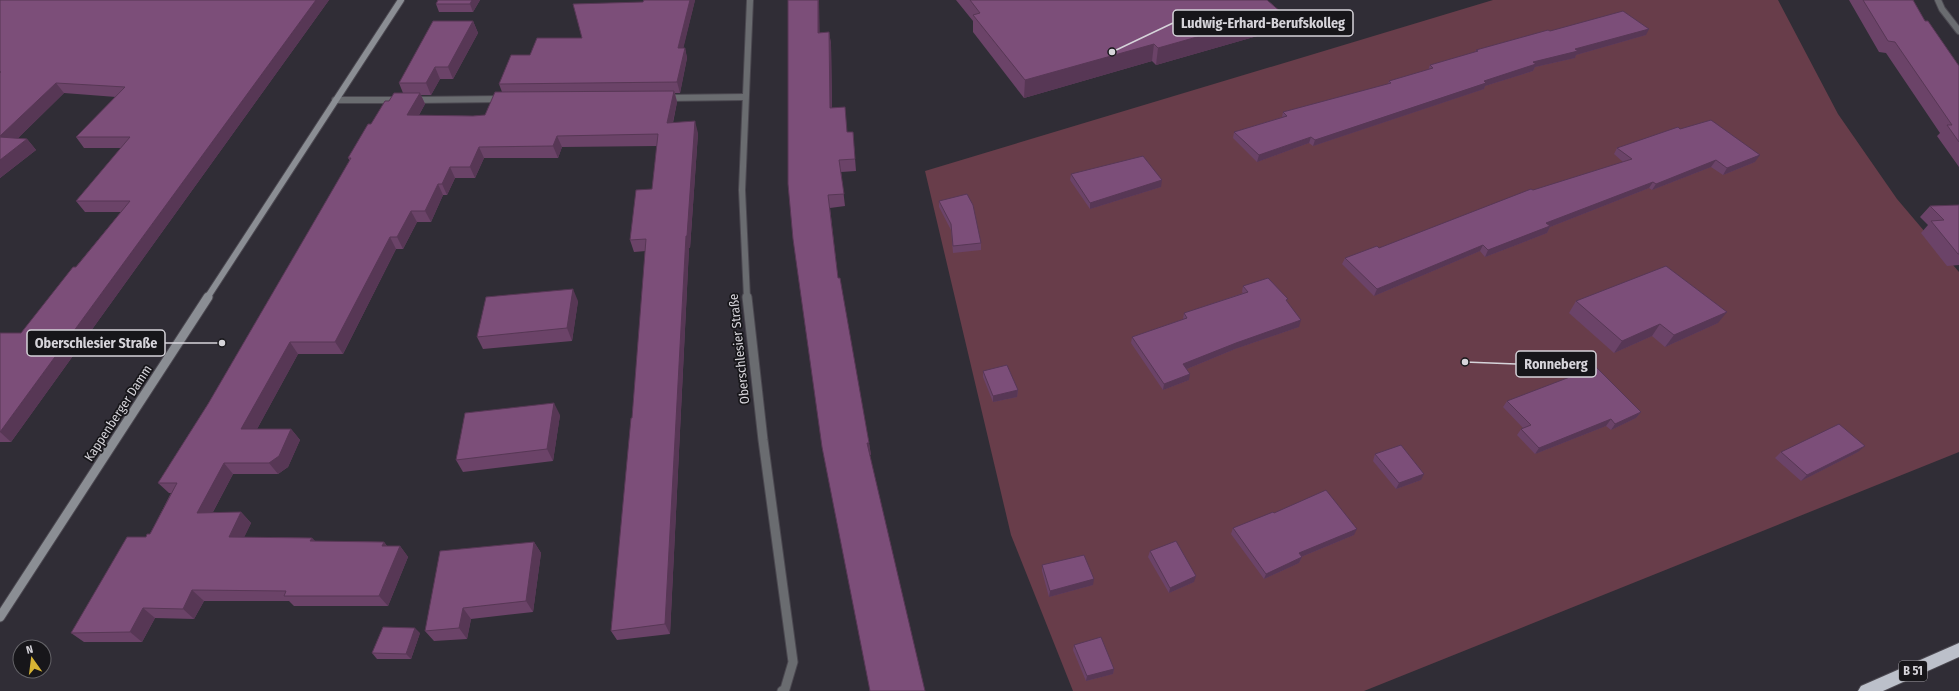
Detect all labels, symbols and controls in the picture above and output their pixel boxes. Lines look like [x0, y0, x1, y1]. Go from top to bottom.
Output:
callout: Ludwig-Erhard-Berufskolleg [1173, 10, 1353, 36]
text: Ludwig-Erhard-Berufskolleg [1181, 15, 1345, 32]
street label: Oberschlesier Straße [726, 293, 752, 405]
callout: Oberschlesier Straße [27, 330, 165, 356]
text: Oberschlesier Straße [35, 335, 157, 352]
callout: Ronneberg [1516, 351, 1596, 377]
text: Ronneberg [1524, 356, 1588, 373]
street label: Kappenberger Damm [81, 362, 155, 464]
north arrow [12, 639, 52, 679]
text: N [25, 643, 34, 657]
road number: B 51 [1899, 661, 1927, 681]

